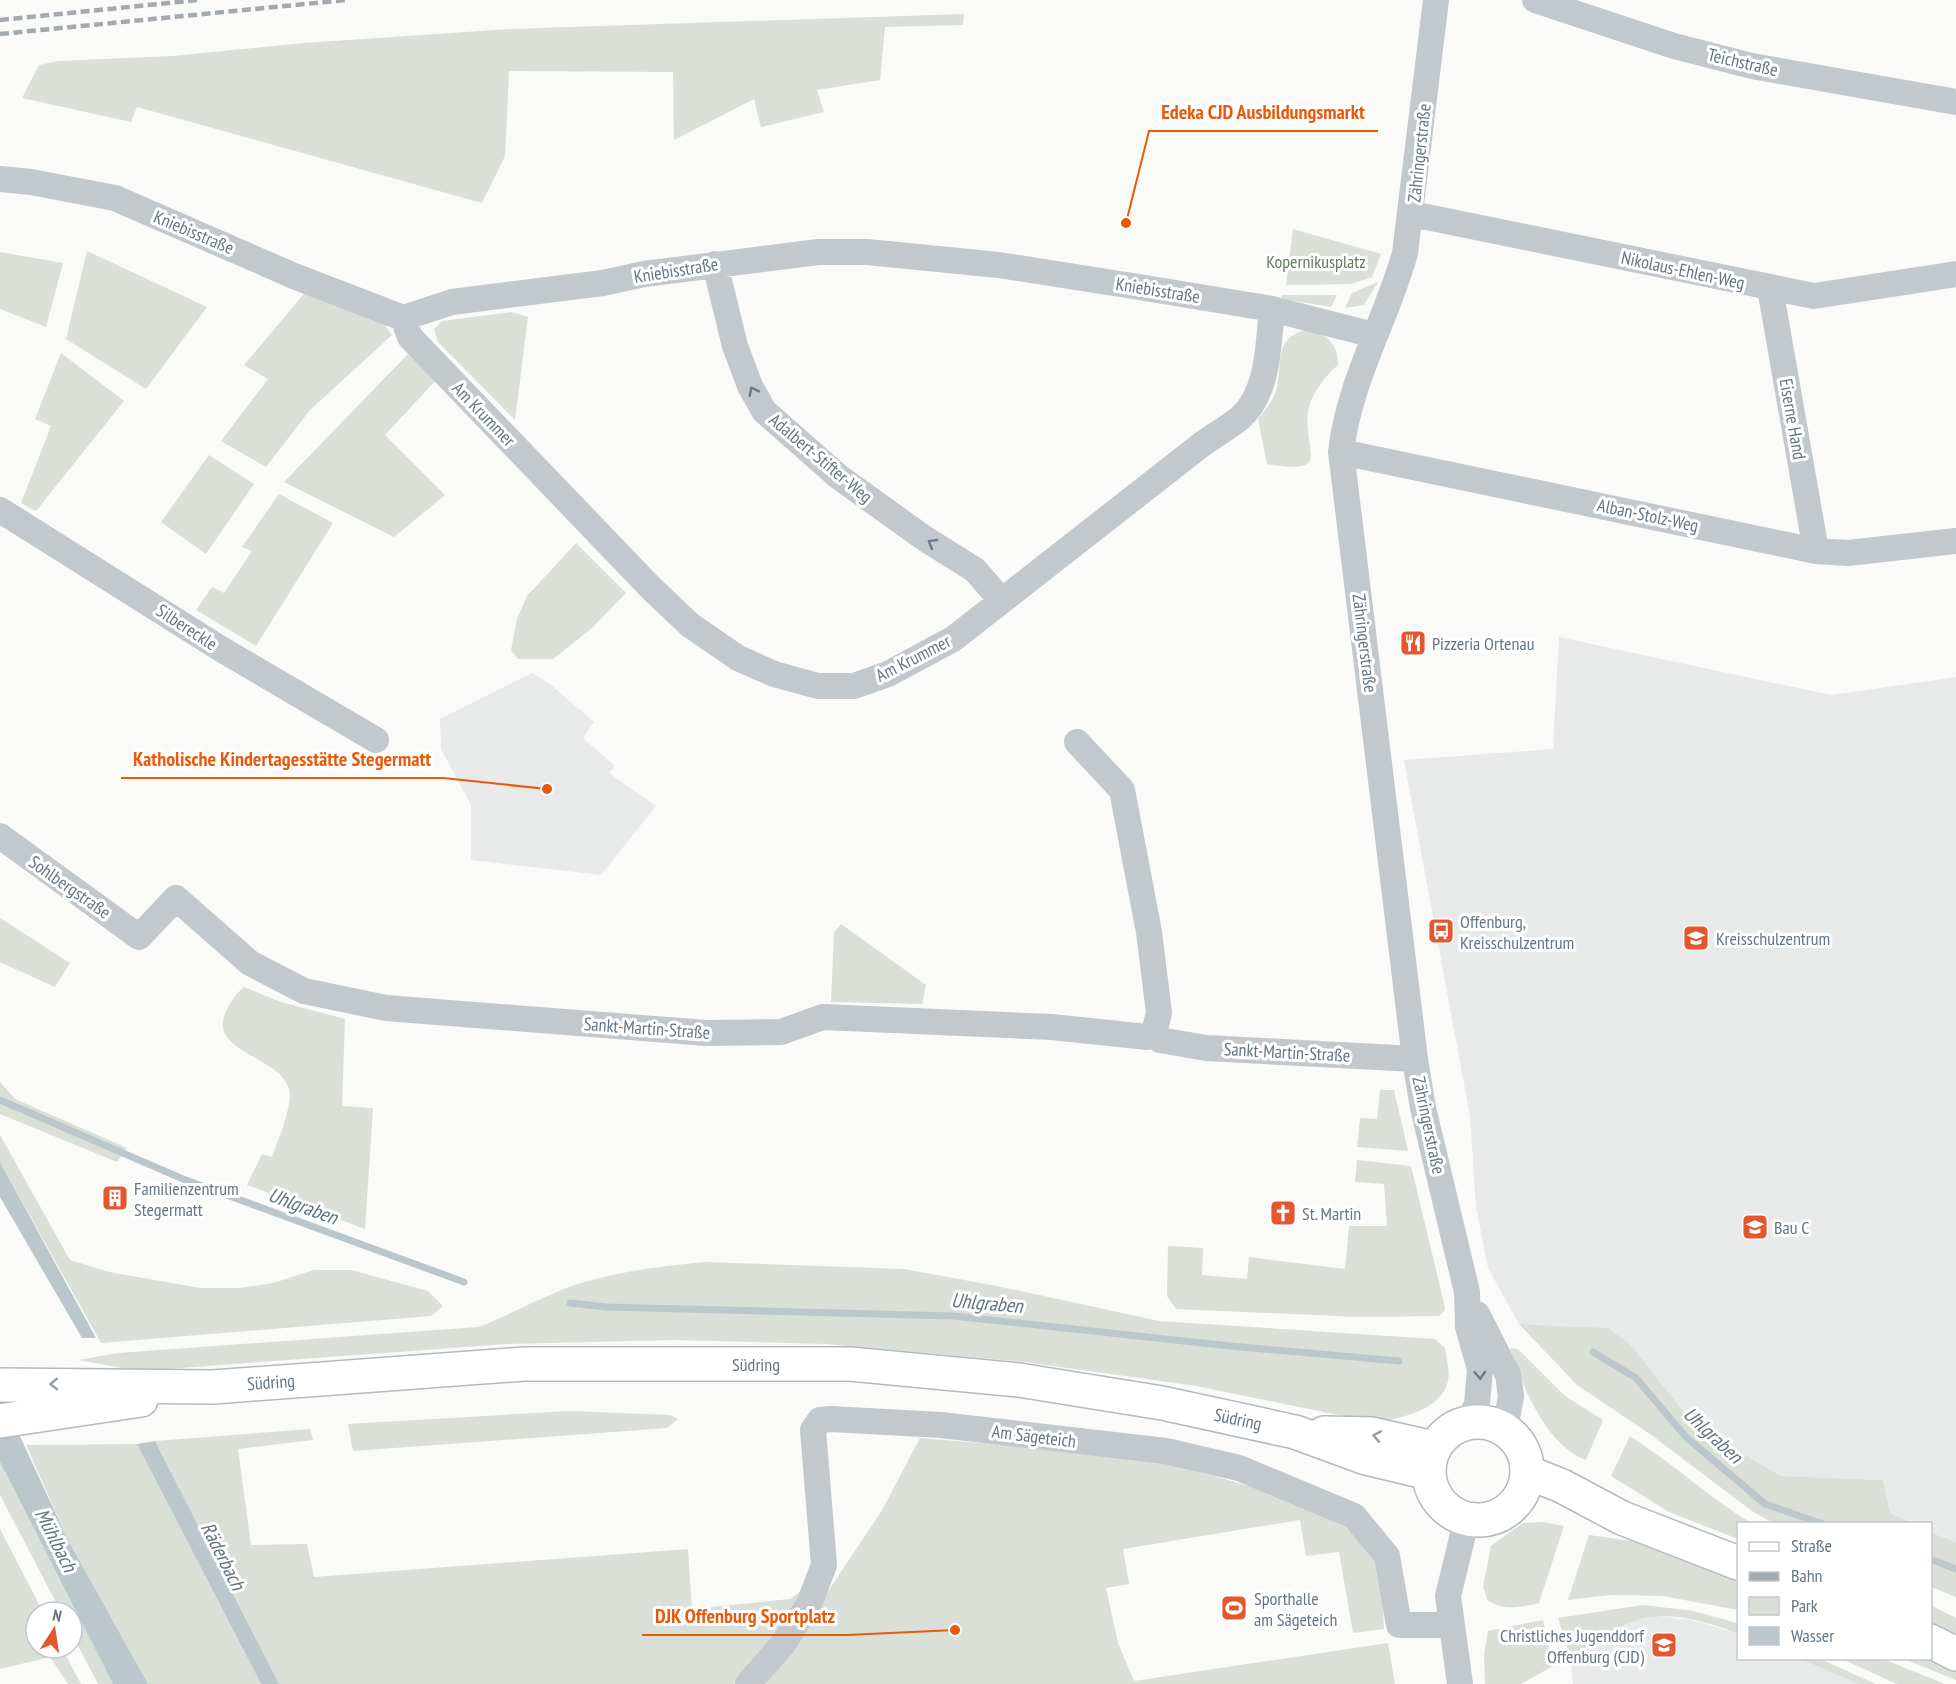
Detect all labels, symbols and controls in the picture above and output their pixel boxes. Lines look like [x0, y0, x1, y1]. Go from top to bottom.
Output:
street label: Teichstraße [1706, 43, 1780, 81]
callout: Edeka CJD Ausbildungsmarkt [1149, 93, 1378, 131]
text: Edeka CJD Ausbildungsmarkt [1161, 99, 1365, 125]
street label: Zähringerstraße [1402, 102, 1436, 204]
street label: Kniebisstraße [150, 205, 238, 259]
street label: Nikolaus-Ehlen-Weg [1619, 246, 1747, 294]
park label: Kopernikusplatz [1266, 250, 1366, 273]
street label: Kniebisstraße [632, 252, 720, 288]
street label: Kniebisstraße [1114, 272, 1202, 308]
street label: Am Krummer [448, 377, 520, 451]
street label: Eiserne Hand [1775, 377, 1811, 461]
one-way arrow [749, 386, 761, 397]
street label: Adalbert-Stifter-Weg [765, 408, 877, 508]
street label: Alban-Stolz-Weg [1595, 493, 1701, 537]
one-way arrow [928, 539, 938, 551]
street label: Zähringerstraße [1348, 592, 1382, 694]
street label: Silbereckle [152, 599, 222, 655]
restaurant icon: Pizzeria Ortenau [1398, 628, 1428, 658]
street label: Am Krummer [872, 629, 954, 687]
place label: Pizzeria Ortenau [1432, 632, 1534, 655]
callout: Katholische Kindertagesstätte Stegermatt [121, 740, 443, 778]
text: Katholische Kindertagesstätte Stegermatt [133, 746, 431, 772]
street label: Sohlbergstraße [25, 850, 115, 924]
place label: Offenburg, Kreisschulzentrum [1460, 910, 1574, 954]
bus stop icon: Offenburg, Kreisschulzentrum [1426, 916, 1456, 946]
school or university icon: Kreisschulzentrum [1681, 923, 1711, 953]
place label: Kreisschulzentrum [1716, 927, 1830, 950]
street label: Sankt-Martin-Straße [583, 1012, 711, 1044]
street label: Sankt-Martin-Straße [1223, 1037, 1351, 1067]
street label: Zähringerstraße [1407, 1074, 1451, 1176]
place label: Familienzentrum Stegermatt [134, 1177, 239, 1221]
water label: Uhlgraben [265, 1182, 342, 1231]
building icon: Familienzentrum Stegermatt [100, 1183, 130, 1213]
church icon: St. Martin [1268, 1198, 1298, 1228]
place label: St. Martin [1302, 1202, 1361, 1225]
school or university icon: Bau C [1740, 1212, 1770, 1242]
place label: Bau C [1774, 1216, 1810, 1239]
water label: Uhlgraben [950, 1287, 1025, 1319]
street label: Südring [732, 1353, 780, 1376]
street label: Südring [246, 1369, 296, 1395]
one-way arrow [1473, 1371, 1486, 1380]
one-way arrow [50, 1378, 59, 1390]
water label: Uhlgraben [1678, 1401, 1749, 1470]
street label: Südring [1212, 1403, 1264, 1435]
street label: Am Sägeteich [991, 1419, 1077, 1453]
one-way arrow [1372, 1430, 1382, 1443]
water label: Mühlbach [29, 1504, 83, 1577]
water label: Räderbach [195, 1518, 252, 1595]
legend [1737, 1522, 1932, 1660]
text: Straße [1791, 1534, 1832, 1557]
text: Bahn [1791, 1564, 1823, 1587]
place label: Sporthalle am Sägeteich [1254, 1587, 1337, 1631]
sports icon: Sporthalle am Sägeteich [1219, 1593, 1249, 1623]
text: Park [1791, 1594, 1818, 1617]
callout: DJK Offenburg Sportplatz [642, 1597, 847, 1635]
north arrow [24, 1600, 84, 1660]
text: DJK Offenburg Sportplatz [655, 1603, 835, 1629]
text: N [51, 1605, 63, 1626]
place label: Christliches Jugenddorf Offenburg (CJD) [1500, 1624, 1645, 1668]
text: Wasser [1791, 1624, 1834, 1647]
school or university icon: Christliches Jugenddorf Offenburg (CJD) [1649, 1630, 1679, 1660]

